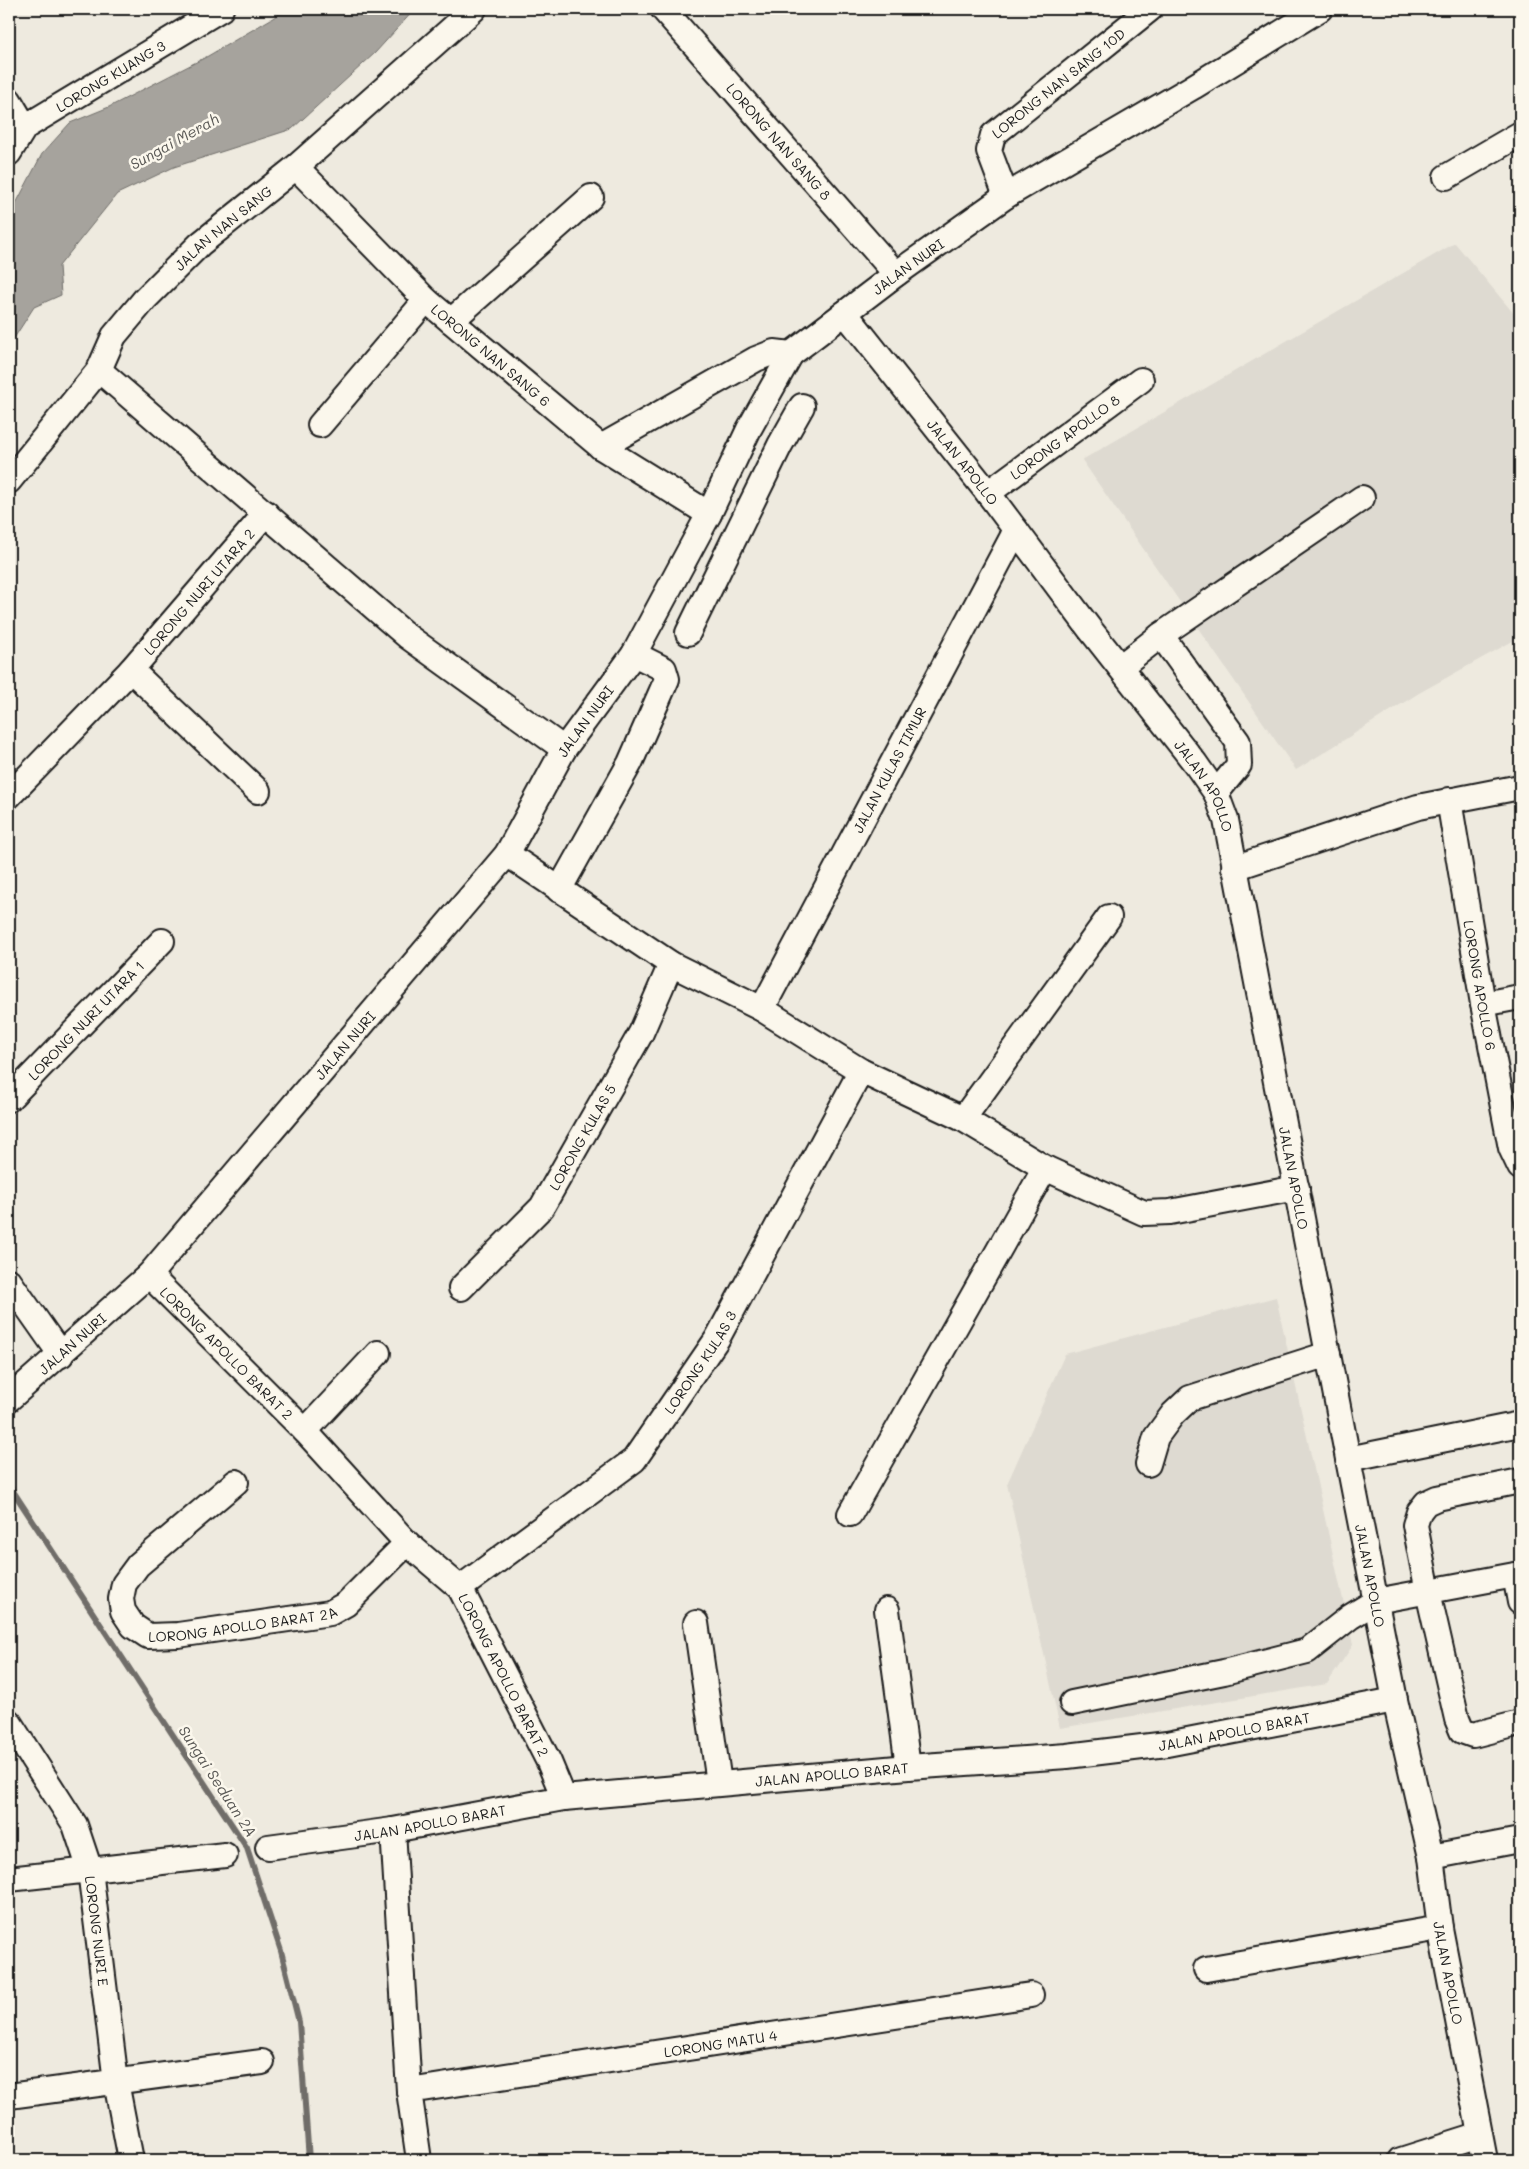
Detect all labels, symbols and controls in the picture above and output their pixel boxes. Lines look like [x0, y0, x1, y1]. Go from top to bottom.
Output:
street label: LORONG NAN SANG 10D [987, 23, 1129, 142]
street label: LORONG KUANG 3 [52, 35, 169, 116]
street label: LORONG NAN SANG 8 [723, 79, 836, 204]
water label: Sungai Merah [126, 108, 222, 174]
street label: JALAN NAN SANG [170, 181, 275, 274]
street label: JALAN NURI [868, 234, 947, 298]
street label: LORONG NAN SANG 6 [428, 299, 555, 410]
street label: LORONG APOLLO 8 [1006, 390, 1123, 483]
street label: JALAN APOLLO [923, 415, 1003, 509]
street label: LORONG NURI UTARA 2 [139, 524, 258, 659]
street label: JALAN NURI [552, 681, 617, 760]
street label: JALAN KULAS TIMUR [848, 703, 930, 836]
street label: JALAN APOLLO [1171, 736, 1238, 833]
street label: LORONG APOLLO 6 [1460, 919, 1501, 1052]
street label: LORONG NURI UTARA 1 [23, 956, 148, 1084]
street label: JALAN NURI [310, 1007, 379, 1083]
street label: LORONG KULAS 5 [544, 1081, 620, 1194]
street label: JALAN APOLLO [1275, 1125, 1313, 1231]
street label: LORONG APOLLO BARAT 2 [156, 1282, 297, 1423]
street label: LORONG KULAS 3 [659, 1307, 740, 1417]
street label: JALAN NURI [34, 1308, 110, 1378]
street label: JALAN APOLLO [1351, 1523, 1390, 1629]
street label: LORONG APOLLO BARAT 2 [455, 1590, 554, 1759]
street label: LORONG APOLLO BARAT 2A [148, 1601, 341, 1645]
street label: JALAN APOLLO BARAT [1157, 1707, 1312, 1754]
water label: Sungai Seduan 2A [174, 1721, 262, 1841]
street label: JALAN APOLLO BARAT [754, 1757, 909, 1790]
street label: JALAN APOLLO BARAT [353, 1800, 508, 1845]
street label: LORONG NURI E [81, 1874, 114, 1987]
street label: JALAN APOLLO [1430, 1920, 1468, 2026]
street label: LORONG MATU 4 [662, 2025, 779, 2061]

